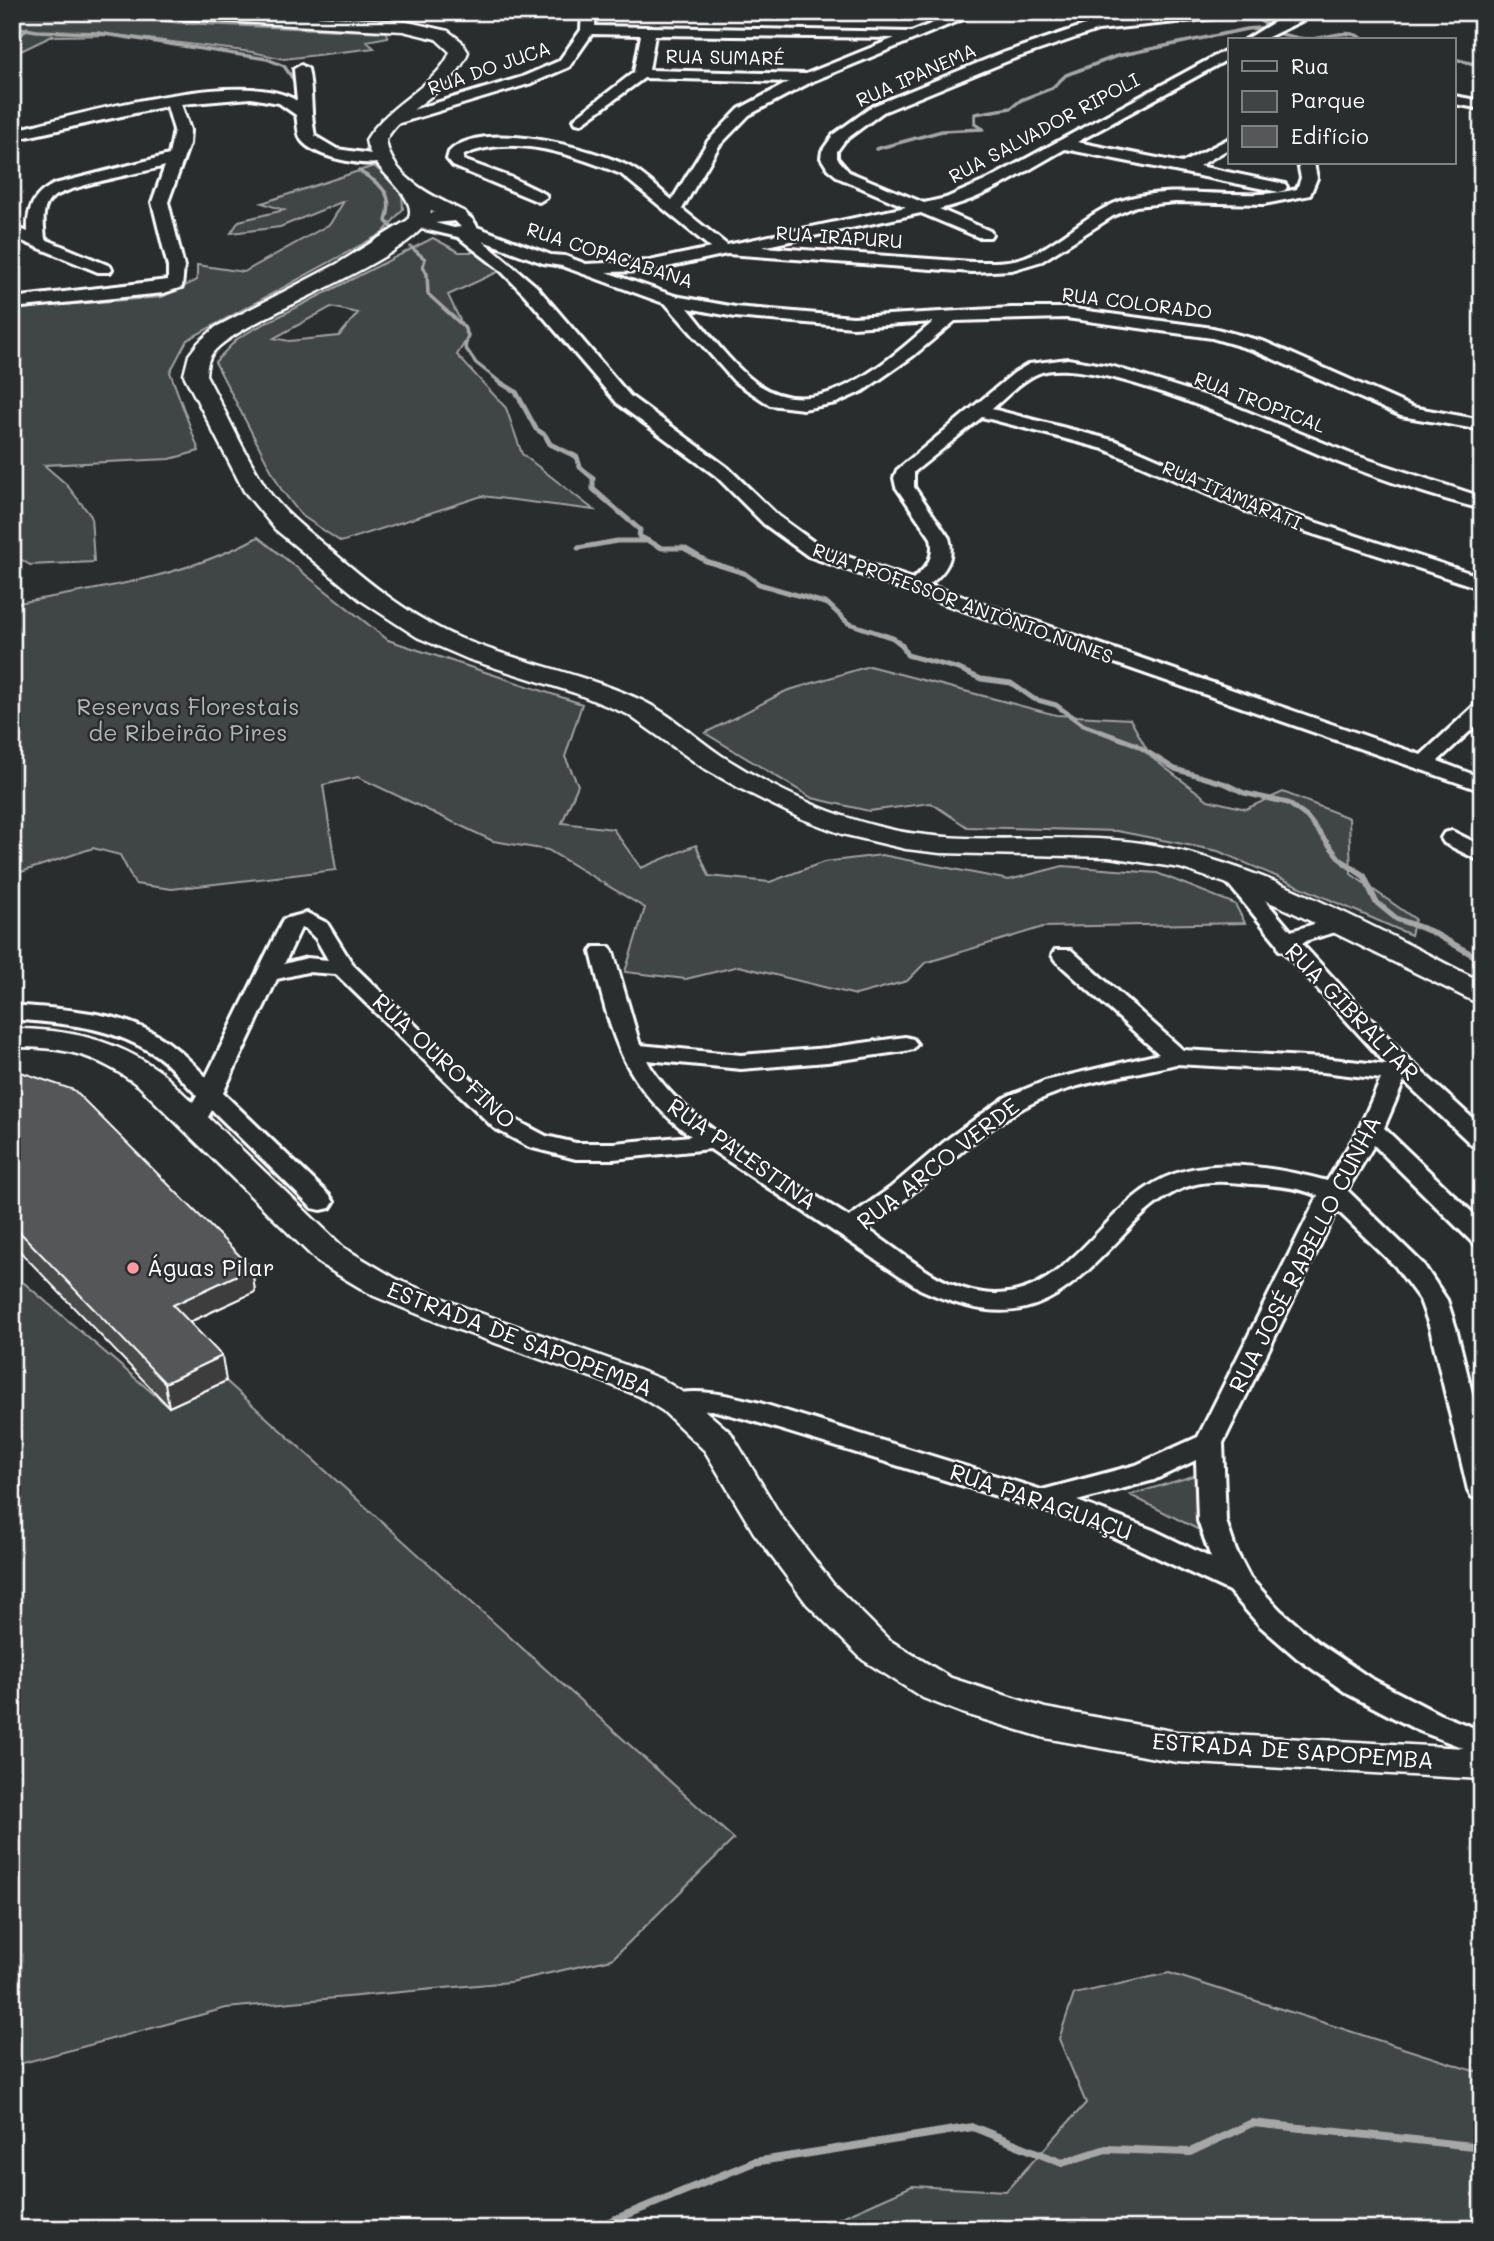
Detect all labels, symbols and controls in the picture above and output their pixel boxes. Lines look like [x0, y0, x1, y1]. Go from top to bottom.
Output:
street label: RUA DO JUCA [424, 35, 553, 100]
street label: RUA IPANEMA [852, 37, 980, 112]
legend [1228, 38, 1456, 164]
street label: RUA SUMARÉ [665, 43, 785, 70]
text: Rua [1291, 52, 1329, 79]
street label: RUA SALVADOR RIPOLI [944, 67, 1143, 188]
text: Parque [1291, 86, 1365, 113]
text: Edifício [1291, 122, 1369, 149]
street label: RUA COPACABANA [524, 216, 697, 293]
street label: RUA IRAPURU [775, 220, 903, 253]
street label: RUA COLORADO [1061, 281, 1214, 324]
street label: RUA TROPICAL [1191, 365, 1329, 438]
street label: RUA ITAMARATI [1159, 454, 1306, 535]
street label: RUA PROFESSOR ANTÔNIO NUNES [810, 536, 1117, 669]
park label: Reservas Florestais de Ribeirão Pires [77, 691, 299, 747]
street label: RUA GIBRALTAR [1279, 936, 1426, 1087]
street label: RUA OURO FINO [367, 986, 523, 1134]
street label: RUA PALESTINA [662, 1091, 823, 1216]
street label: RUA ARCO VERDE [850, 1091, 1025, 1236]
street label: RUA JOSÉ RABELLO CUNHA [1221, 1110, 1387, 1397]
place label: Águas Pilar [147, 1252, 274, 1282]
marker: Águas Pilar [125, 1260, 141, 1276]
street label: ESTRADA DE SAPOPEMBA [383, 1274, 657, 1403]
street label: RUA PARAGUAÇU [946, 1456, 1136, 1546]
street label: ESTRADA DE SAPOPEMBA [1151, 1725, 1435, 1775]

